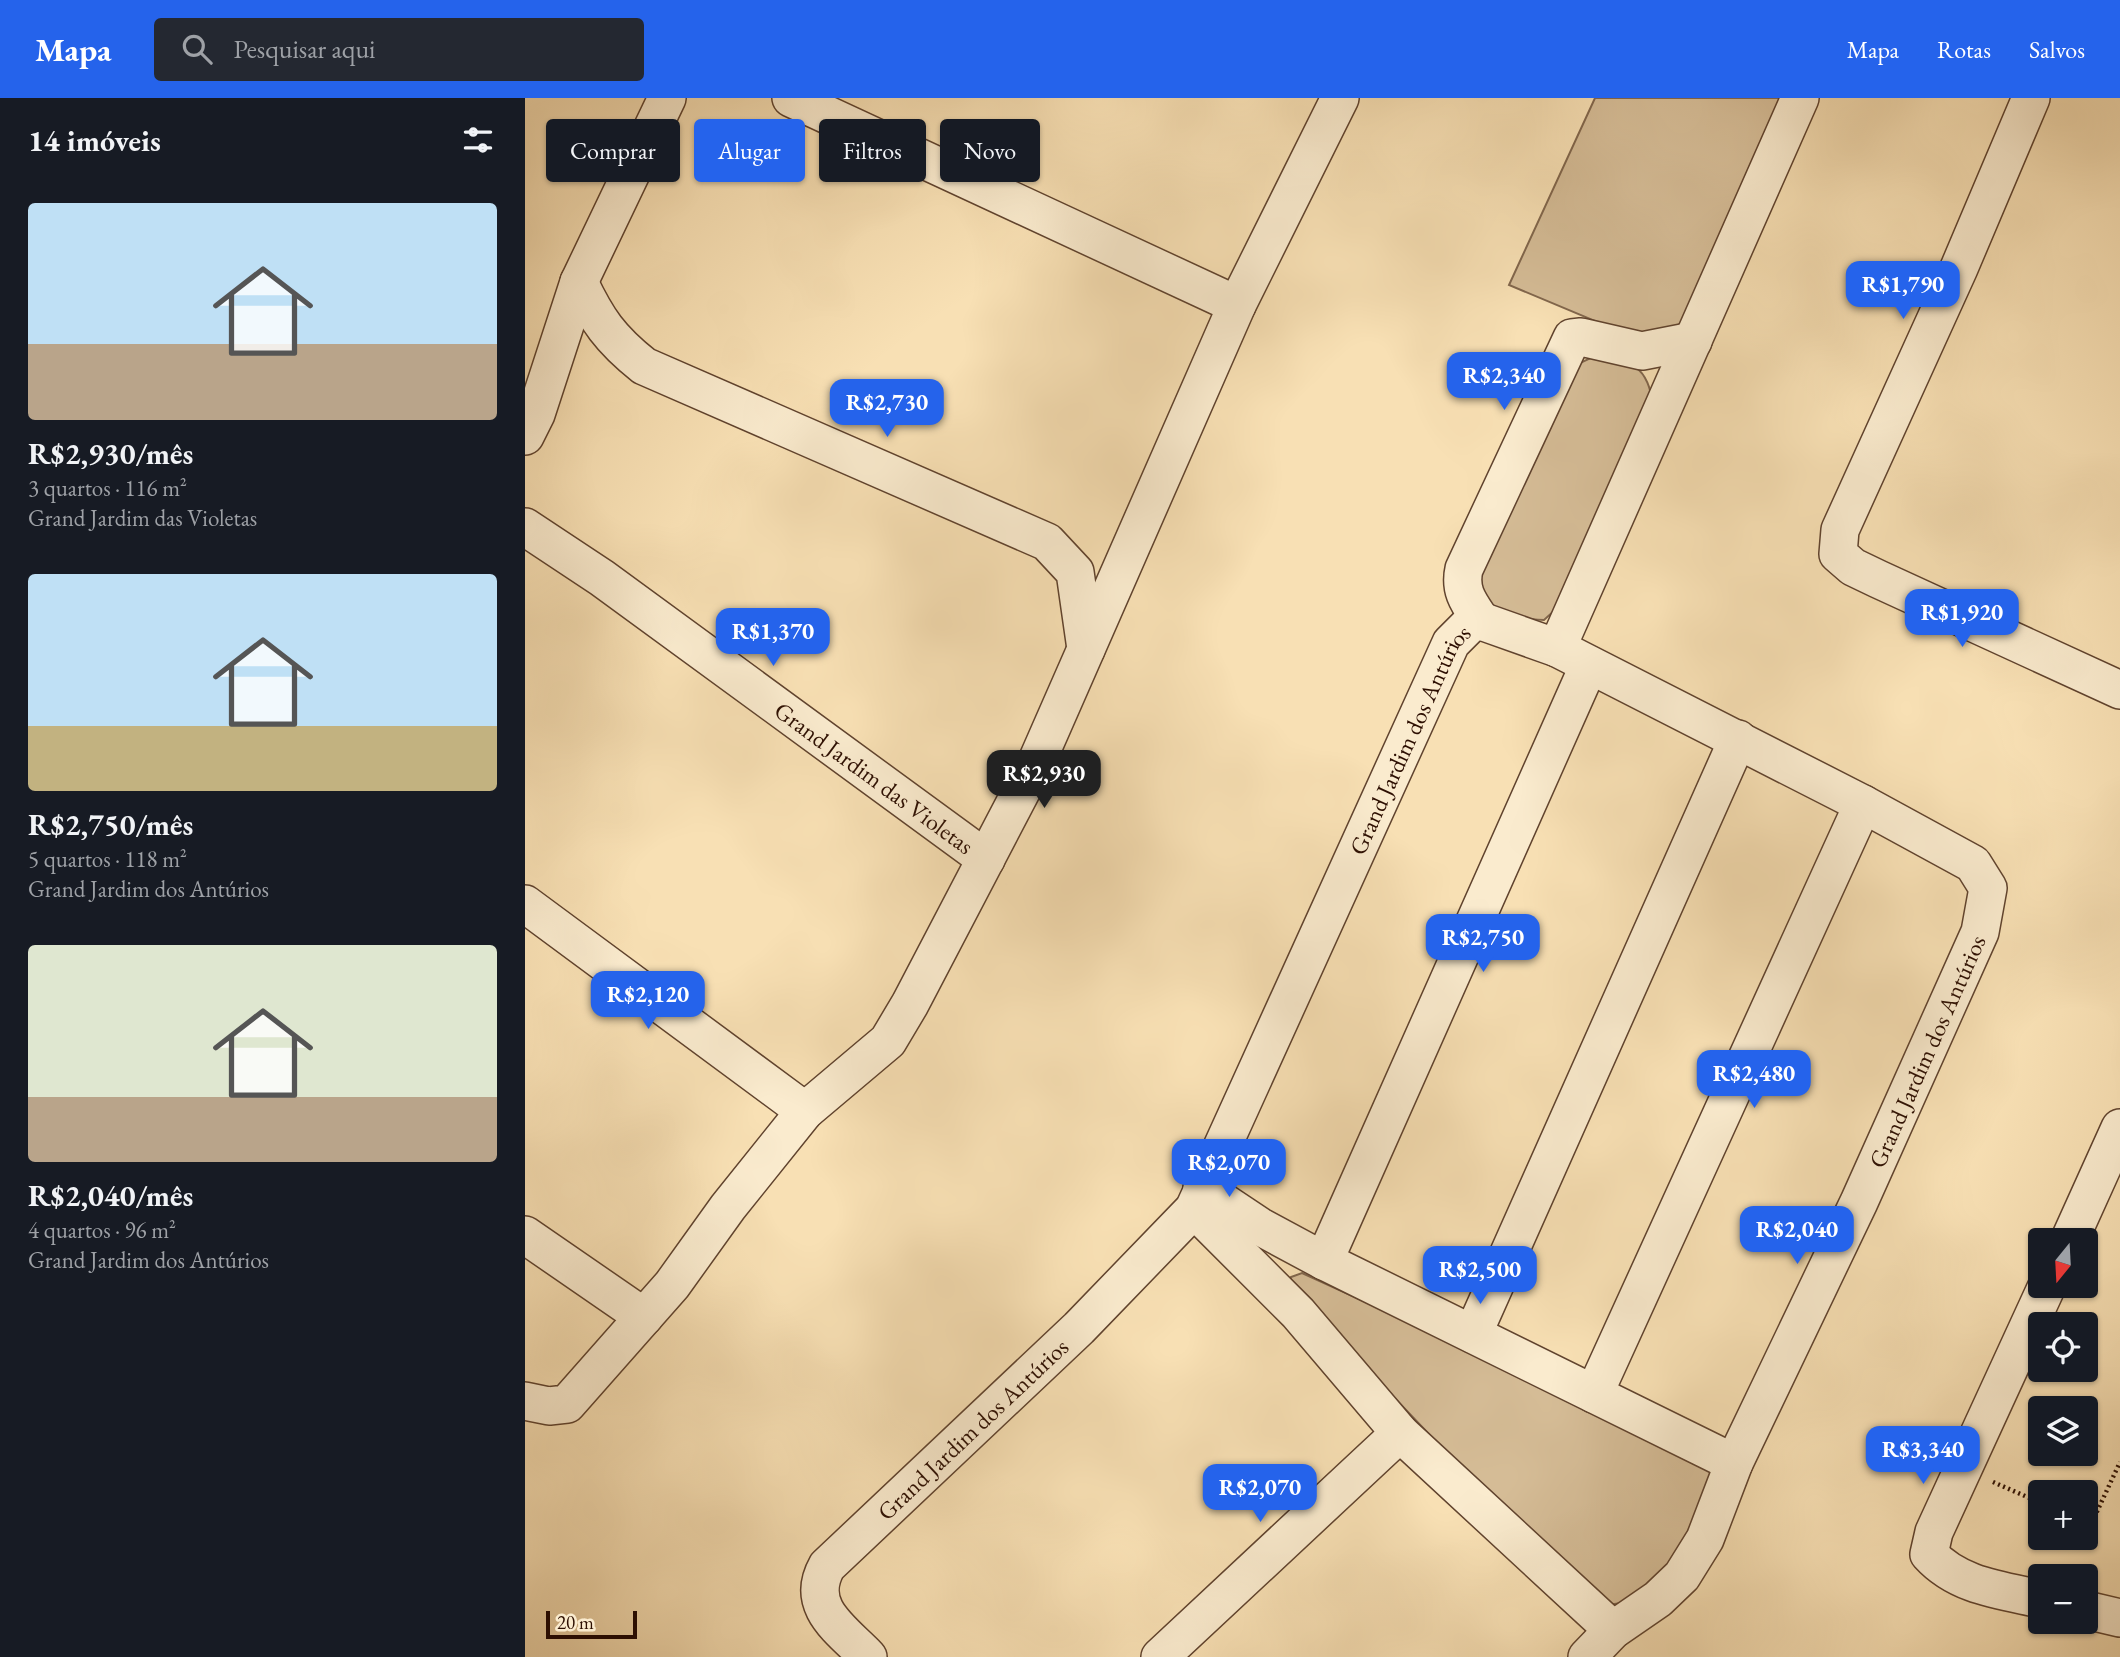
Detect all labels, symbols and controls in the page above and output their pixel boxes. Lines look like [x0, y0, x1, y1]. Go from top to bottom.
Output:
search box [154, 18, 644, 81]
text: Mapa [35, 28, 112, 71]
icon: search [178, 30, 216, 68]
text: Pesquisar aqui [234, 32, 376, 66]
text: Mapa [1847, 34, 1899, 65]
text: Rotas [1937, 34, 1991, 65]
text: Salvos [2029, 34, 2085, 65]
chip: Comprar [546, 119, 680, 182]
chip: Alugar [694, 119, 805, 182]
chip: Filtros [819, 119, 926, 182]
chip: Novo [940, 119, 1040, 182]
text: 14 imóveis [28, 121, 161, 160]
icon: filters [459, 121, 497, 159]
icon: home [200, 248, 326, 374]
pin: R$1,790 [1838, 262, 1968, 321]
text: R$1,790 [1862, 269, 1944, 299]
pin: R$2,340 [1439, 352, 1569, 412]
text: R$2,340 [1463, 360, 1545, 390]
pin: R$2,730 [822, 380, 952, 439]
text: R$2,730 [846, 387, 928, 417]
text: R$2,930/mês [28, 434, 193, 473]
text: 3 quartos · 116 m² [28, 473, 187, 503]
text: Grand Jardim das Violetas [28, 503, 257, 533]
pin: R$1,920 [1897, 589, 2027, 649]
text: R$1,920 [1921, 597, 2003, 627]
pin: R$1,370 [708, 608, 838, 668]
text: R$1,370 [732, 616, 814, 646]
street label: Grand Jardim dos Antúrios [1342, 617, 1477, 859]
icon: home [200, 619, 326, 745]
street label: Grand Jardim das Violetas [769, 694, 980, 861]
pin: R$2,930 [979, 750, 1109, 810]
text: R$2,930 [1003, 758, 1085, 788]
text: R$2,750/mês [28, 805, 193, 844]
text: 5 quartos · 118 m² [28, 844, 187, 874]
text: Grand Jardim dos Antúrios [28, 874, 269, 904]
pin: R$2,750 [1418, 914, 1548, 974]
text: R$2,750 [1442, 922, 1524, 952]
street label: Grand Jardim dos Antúrios [1861, 930, 1992, 1172]
pin: R$2,120 [583, 972, 713, 1031]
text: R$2,120 [607, 979, 689, 1009]
icon: home [200, 990, 326, 1116]
pin: R$2,480 [1689, 1051, 1819, 1110]
text: R$2,480 [1713, 1058, 1795, 1088]
pin: R$2,070 [1164, 1140, 1294, 1199]
text: R$2,070 [1188, 1147, 1270, 1177]
text: R$2,040/mês [28, 1176, 193, 1215]
pin: R$2,040 [1732, 1206, 1862, 1266]
text: R$2,040 [1756, 1214, 1838, 1244]
text: 4 quartos · 96 m² [28, 1215, 176, 1245]
north arrow [2028, 1228, 2098, 1298]
map controls [2028, 1228, 2098, 1634]
text: Grand Jardim dos Antúrios [28, 1245, 269, 1275]
pin: R$2,500 [1415, 1246, 1545, 1306]
text: R$2,500 [1439, 1254, 1521, 1284]
button: locate [2028, 1312, 2098, 1382]
street label: Grand Jardim dos Antúrios [870, 1331, 1075, 1526]
button: layers [2028, 1396, 2098, 1466]
pin: R$3,340 [1858, 1426, 1988, 1486]
text: R$3,340 [1882, 1434, 1964, 1464]
pin: R$2,070 [1195, 1464, 1325, 1524]
text: R$2,070 [1219, 1472, 1301, 1502]
button: + [2028, 1480, 2098, 1550]
button: − [2028, 1564, 2098, 1634]
scale bar [546, 1608, 637, 1640]
text: 20 m [557, 1610, 594, 1635]

